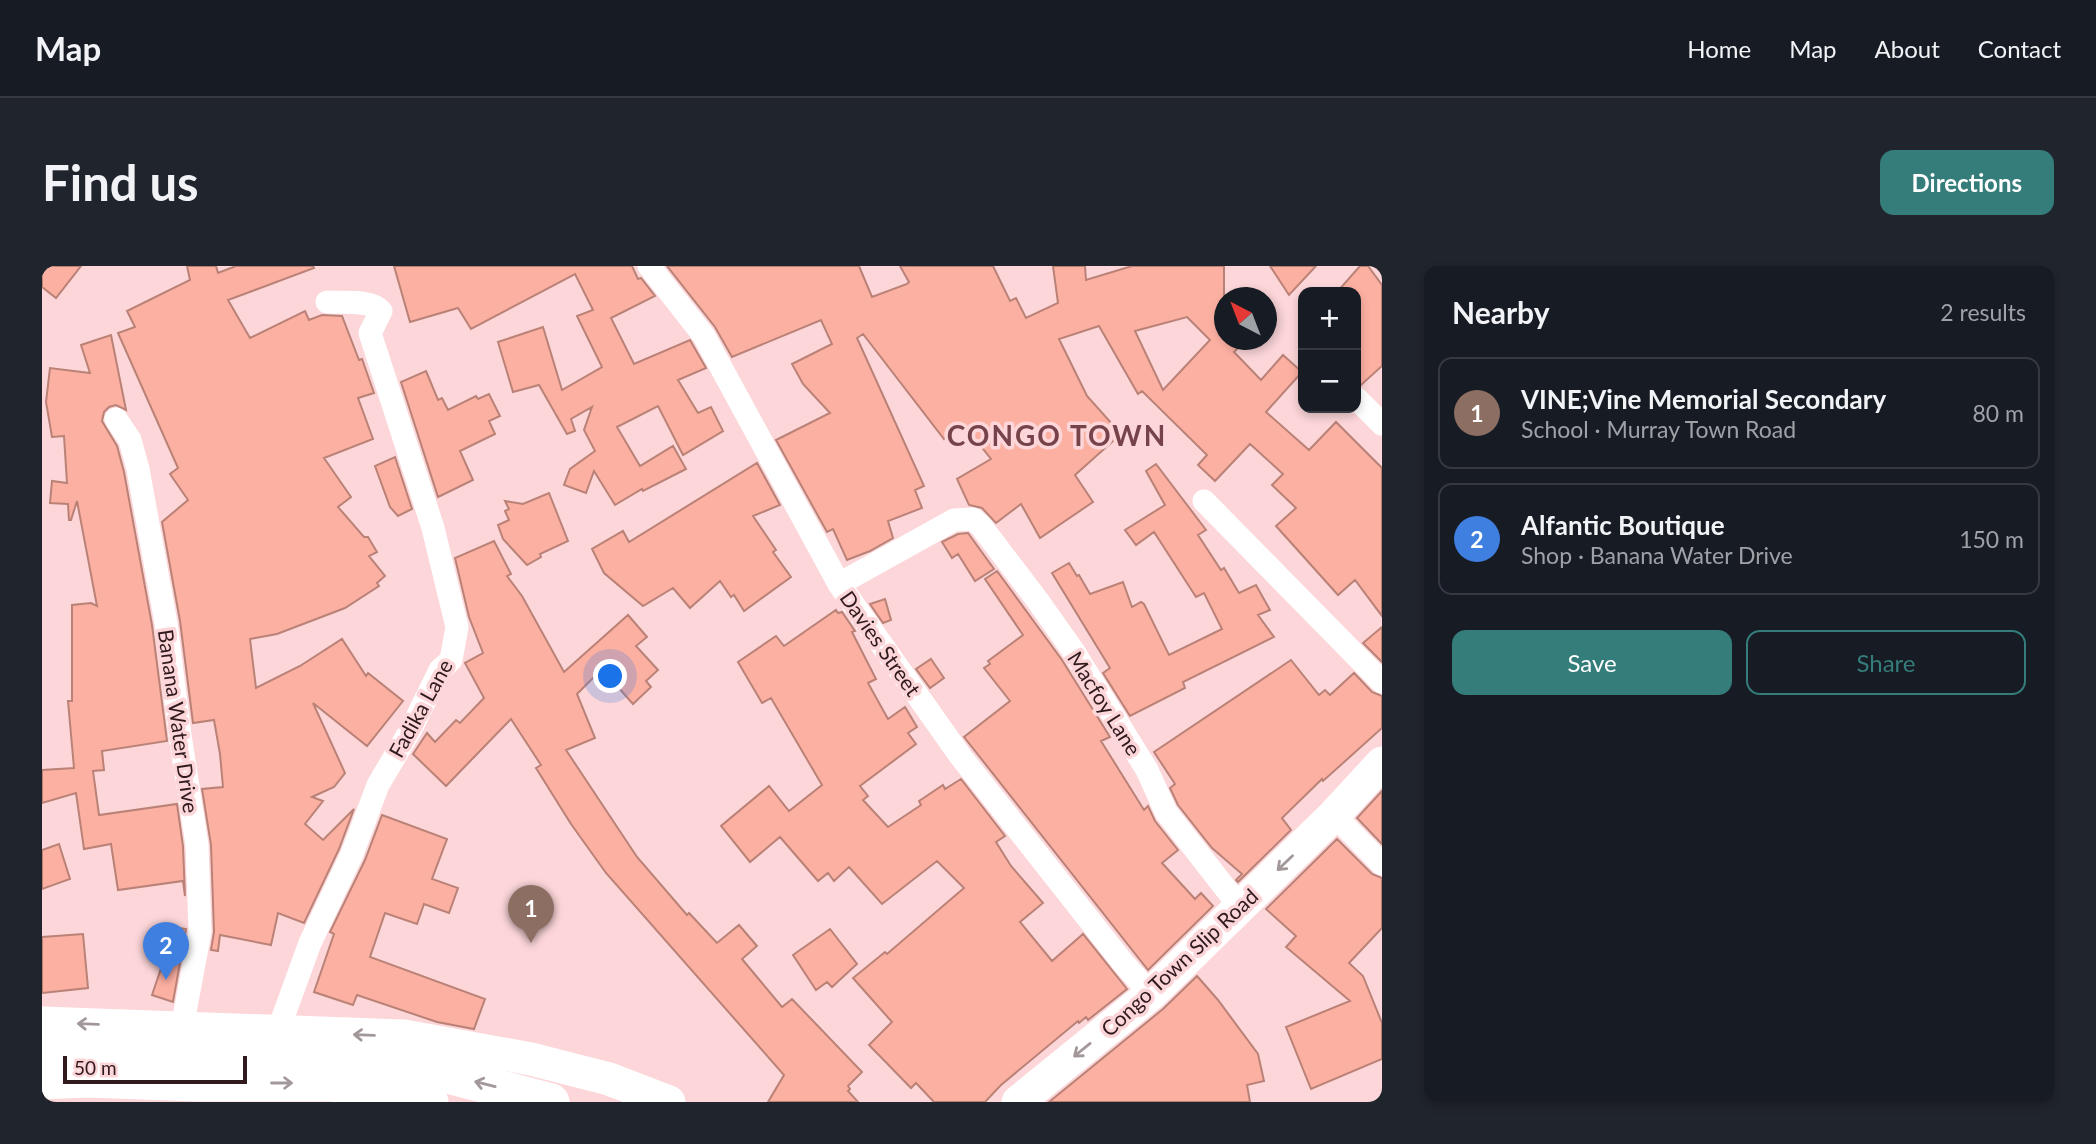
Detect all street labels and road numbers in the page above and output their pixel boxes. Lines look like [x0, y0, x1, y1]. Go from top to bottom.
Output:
street label: Davies Street [836, 586, 927, 701]
street label: Banana Water Drive [154, 627, 204, 815]
street label: Macfoy Lane [1063, 646, 1147, 760]
street label: Fadika Lane [383, 655, 457, 761]
street label: Congo Town Slip Road [1096, 883, 1262, 1041]

